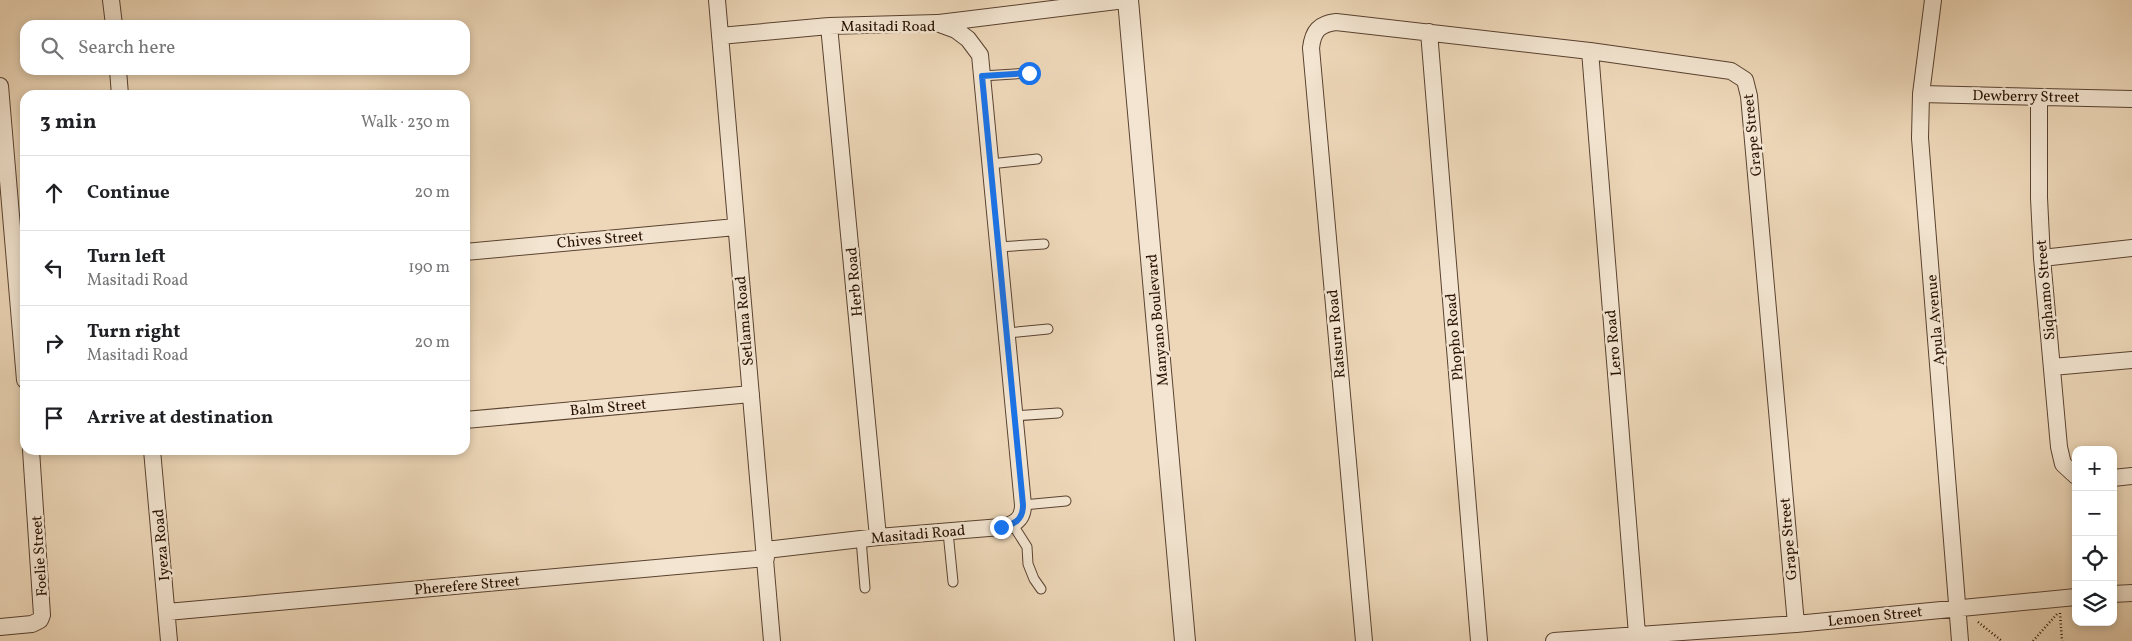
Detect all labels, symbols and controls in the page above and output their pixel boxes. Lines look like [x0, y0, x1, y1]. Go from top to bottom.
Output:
street label: Masitadi Road [841, 17, 935, 38]
search box [20, 20, 470, 75]
icon: search [38, 34, 66, 62]
text: Search here [78, 35, 175, 61]
route start [1018, 62, 1041, 85]
street label: Dewberry Street [1972, 86, 2080, 109]
street label: Grape Street [1739, 93, 1768, 177]
text: 3 min [40, 108, 96, 137]
text: Walk · 230 m [361, 112, 450, 134]
icon: ahead [40, 179, 68, 207]
text: Continue [87, 180, 170, 206]
text: 20 m [415, 182, 450, 204]
street label: Chives Street [556, 226, 644, 255]
street label: Siqhamo Street [2032, 239, 2061, 341]
text: Turn left [87, 244, 166, 270]
street label: Herb Road [842, 246, 869, 318]
street label: Manyano Boulevard [1142, 253, 1175, 387]
icon: left [40, 254, 68, 282]
text: 190 m [408, 257, 450, 279]
text: Masitadi Road [87, 270, 188, 292]
street label: Apula Avenue [1922, 274, 1951, 366]
street label: Setlama Road [731, 275, 760, 367]
street label: Ratsuru Road [1323, 288, 1352, 379]
street label: Phopho Road [1441, 292, 1470, 382]
street label: Lero Road [1601, 309, 1628, 377]
text: Turn right [87, 319, 180, 345]
icon: right [40, 329, 68, 357]
text: 20 m [415, 332, 450, 354]
text: Masitadi Road [87, 345, 188, 367]
street label: Balm Street [569, 395, 647, 422]
icon: arrive [40, 404, 68, 432]
text: Arrive at destination [87, 405, 273, 431]
map controls [2072, 446, 2117, 626]
button: + [2072, 446, 2117, 491]
button: − [2072, 491, 2117, 536]
street label: Grape Street [1775, 497, 1804, 581]
street label: Iyeza Road [149, 508, 176, 582]
street label: Foelie Street [27, 515, 54, 597]
route end [990, 516, 1013, 539]
street label: Masitadi Road [870, 521, 966, 550]
button: locate [2072, 536, 2117, 581]
street label: Pherefere Street [413, 571, 521, 602]
button: layers [2072, 581, 2117, 626]
street label: Lemoen Street [1827, 602, 1924, 633]

